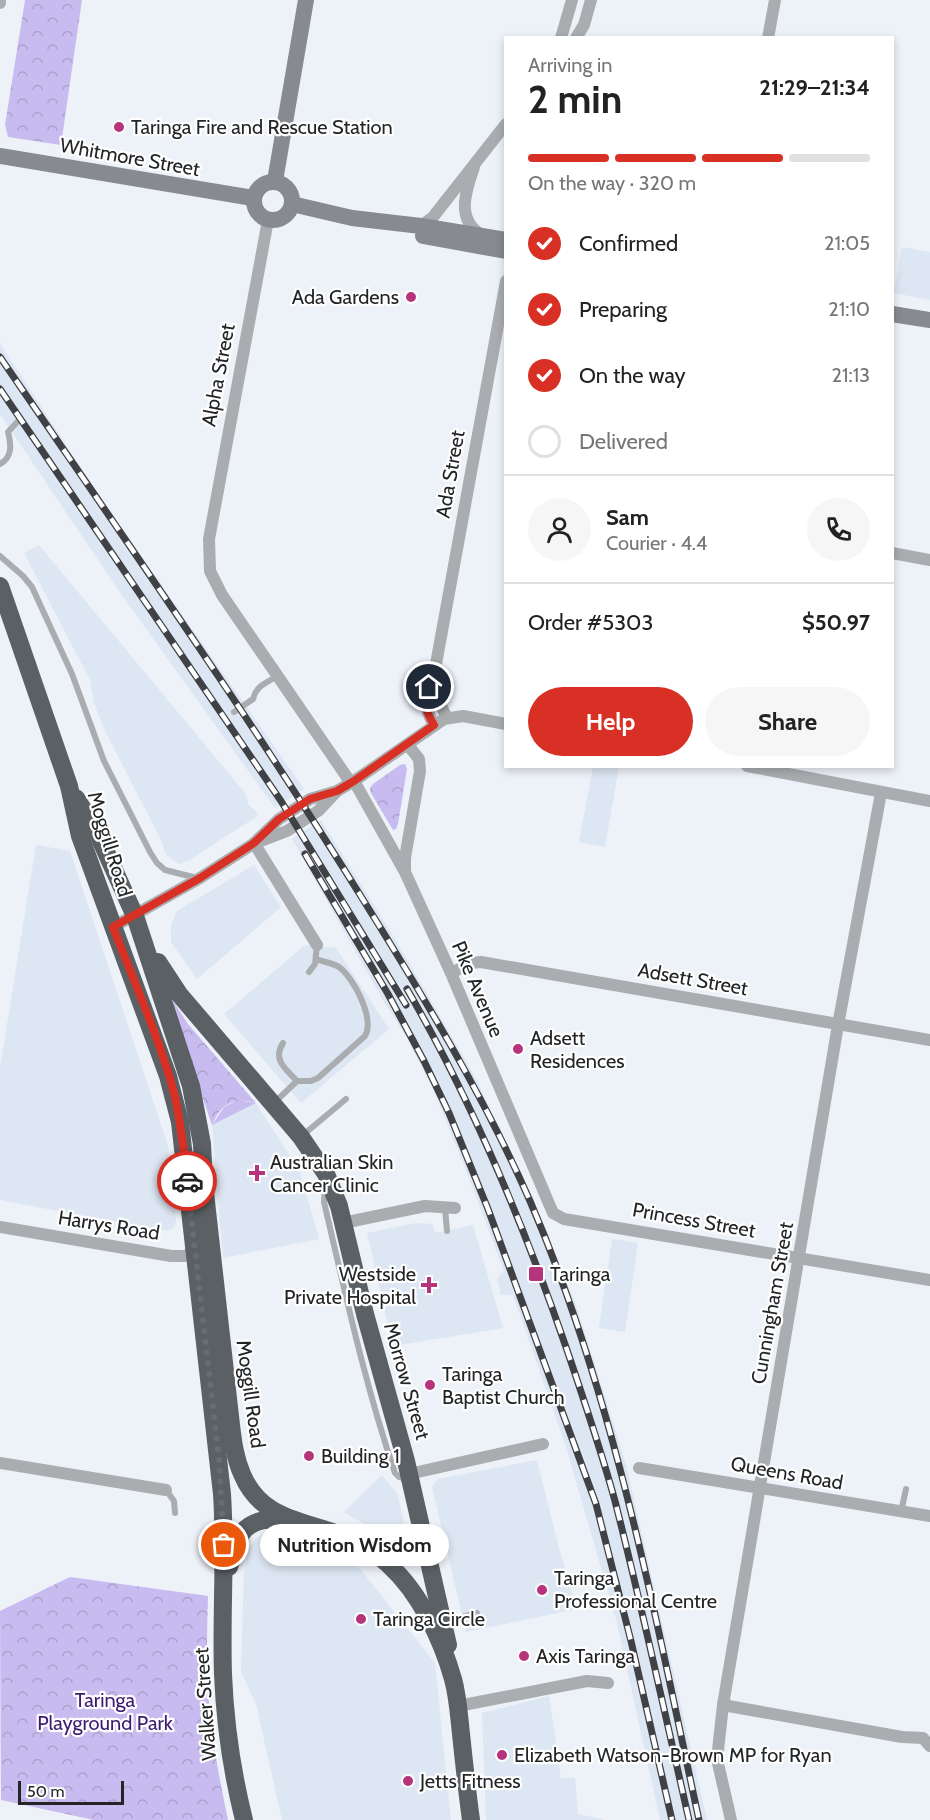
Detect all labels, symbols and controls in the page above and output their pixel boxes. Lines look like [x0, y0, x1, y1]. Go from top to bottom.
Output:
text: Arriving in [528, 53, 612, 77]
text: 21:29–21:34 [759, 74, 870, 101]
text: 2 min [528, 75, 622, 123]
place label: Taringa Fire and Rescue Station [131, 115, 393, 139]
marker: Taringa Fire and Rescue Station [112, 120, 126, 134]
street label: Whitmore Street [58, 133, 202, 181]
text: On the way · 320 m [528, 171, 696, 195]
icon: check [528, 227, 561, 260]
text: Confirmed [579, 230, 678, 257]
text: 21:05 [824, 231, 870, 255]
place label: Ada Gardens [292, 285, 399, 309]
marker: Ada Gardens [404, 290, 418, 304]
icon: check [528, 293, 561, 326]
text: Preparing [579, 296, 667, 323]
text: 21:10 [828, 297, 870, 321]
street label: Alpha Street [196, 321, 240, 429]
icon: check [528, 359, 561, 392]
text: On the way [579, 362, 686, 389]
text: 21:13 [832, 363, 870, 387]
street label: Ada Street [430, 428, 470, 520]
text: Delivered [579, 428, 668, 455]
button: person [528, 498, 591, 561]
button: phone [807, 498, 870, 561]
text: Sam [606, 504, 649, 531]
text: Courier · 4.4 [606, 531, 707, 555]
text: Order #5303 [528, 609, 653, 636]
text: $50.97 [802, 609, 870, 636]
pin [403, 661, 454, 712]
icon: home [412, 670, 445, 703]
button: Help [528, 687, 693, 756]
button: Share [705, 687, 870, 756]
street label: Moggill Road [83, 788, 137, 900]
street label: Pike Avenue [447, 937, 509, 1041]
street label: Adsett Street [636, 958, 750, 1001]
place label: Adsett Residences [530, 1026, 624, 1073]
marker: Adsett Residences [511, 1042, 525, 1056]
place label: Australian Skin Cancer Clinic [270, 1150, 394, 1197]
courier [157, 1151, 217, 1211]
marker: Australian Skin Cancer Clinic [248, 1164, 266, 1182]
icon: car [171, 1165, 204, 1198]
street label: Princess Street [631, 1197, 758, 1243]
street label: Harrys Road [57, 1205, 161, 1245]
street label: Cunningham Street [746, 1220, 798, 1386]
place label: Westside Private Hospital [284, 1262, 416, 1309]
place label: Taringa [550, 1262, 611, 1286]
marker: Taringa [527, 1265, 545, 1283]
marker: Westside Private Hospital [420, 1276, 438, 1294]
street label: Morrow Street [379, 1320, 435, 1443]
street label: Moggill Road [232, 1338, 270, 1450]
place label: Taringa Baptist Church [442, 1362, 565, 1409]
marker: Taringa Baptist Church [423, 1378, 437, 1392]
place label: Building 1 [321, 1444, 400, 1468]
marker: Building 1 [302, 1449, 316, 1463]
street label: Queens Road [729, 1451, 845, 1495]
pin [198, 1519, 249, 1570]
callout: Nutrition Wisdom [260, 1524, 449, 1566]
icon: bag [207, 1528, 240, 1561]
text: Nutrition Wisdom [277, 1533, 432, 1557]
place label: Taringa Professional Centre [554, 1566, 717, 1613]
marker: Taringa Professional Centre [535, 1583, 549, 1597]
place label: Taringa Circle [373, 1607, 485, 1631]
marker: Taringa Circle [354, 1612, 368, 1626]
place label: Axis Taringa [536, 1644, 636, 1668]
street label: Walker Street [189, 1646, 221, 1761]
marker: Axis Taringa [517, 1649, 531, 1663]
park label: Taringa Playground Park [37, 1688, 173, 1735]
place label: Elizabeth Watson-Brown MP for Ryan [514, 1743, 832, 1767]
marker: Elizabeth Watson-Brown MP for Ryan [495, 1748, 509, 1762]
place label: Jetts Fitness [419, 1769, 521, 1793]
marker: Jetts Fitness [401, 1774, 415, 1788]
scale bar [18, 1778, 124, 1806]
text: 50 m [27, 1782, 64, 1801]

